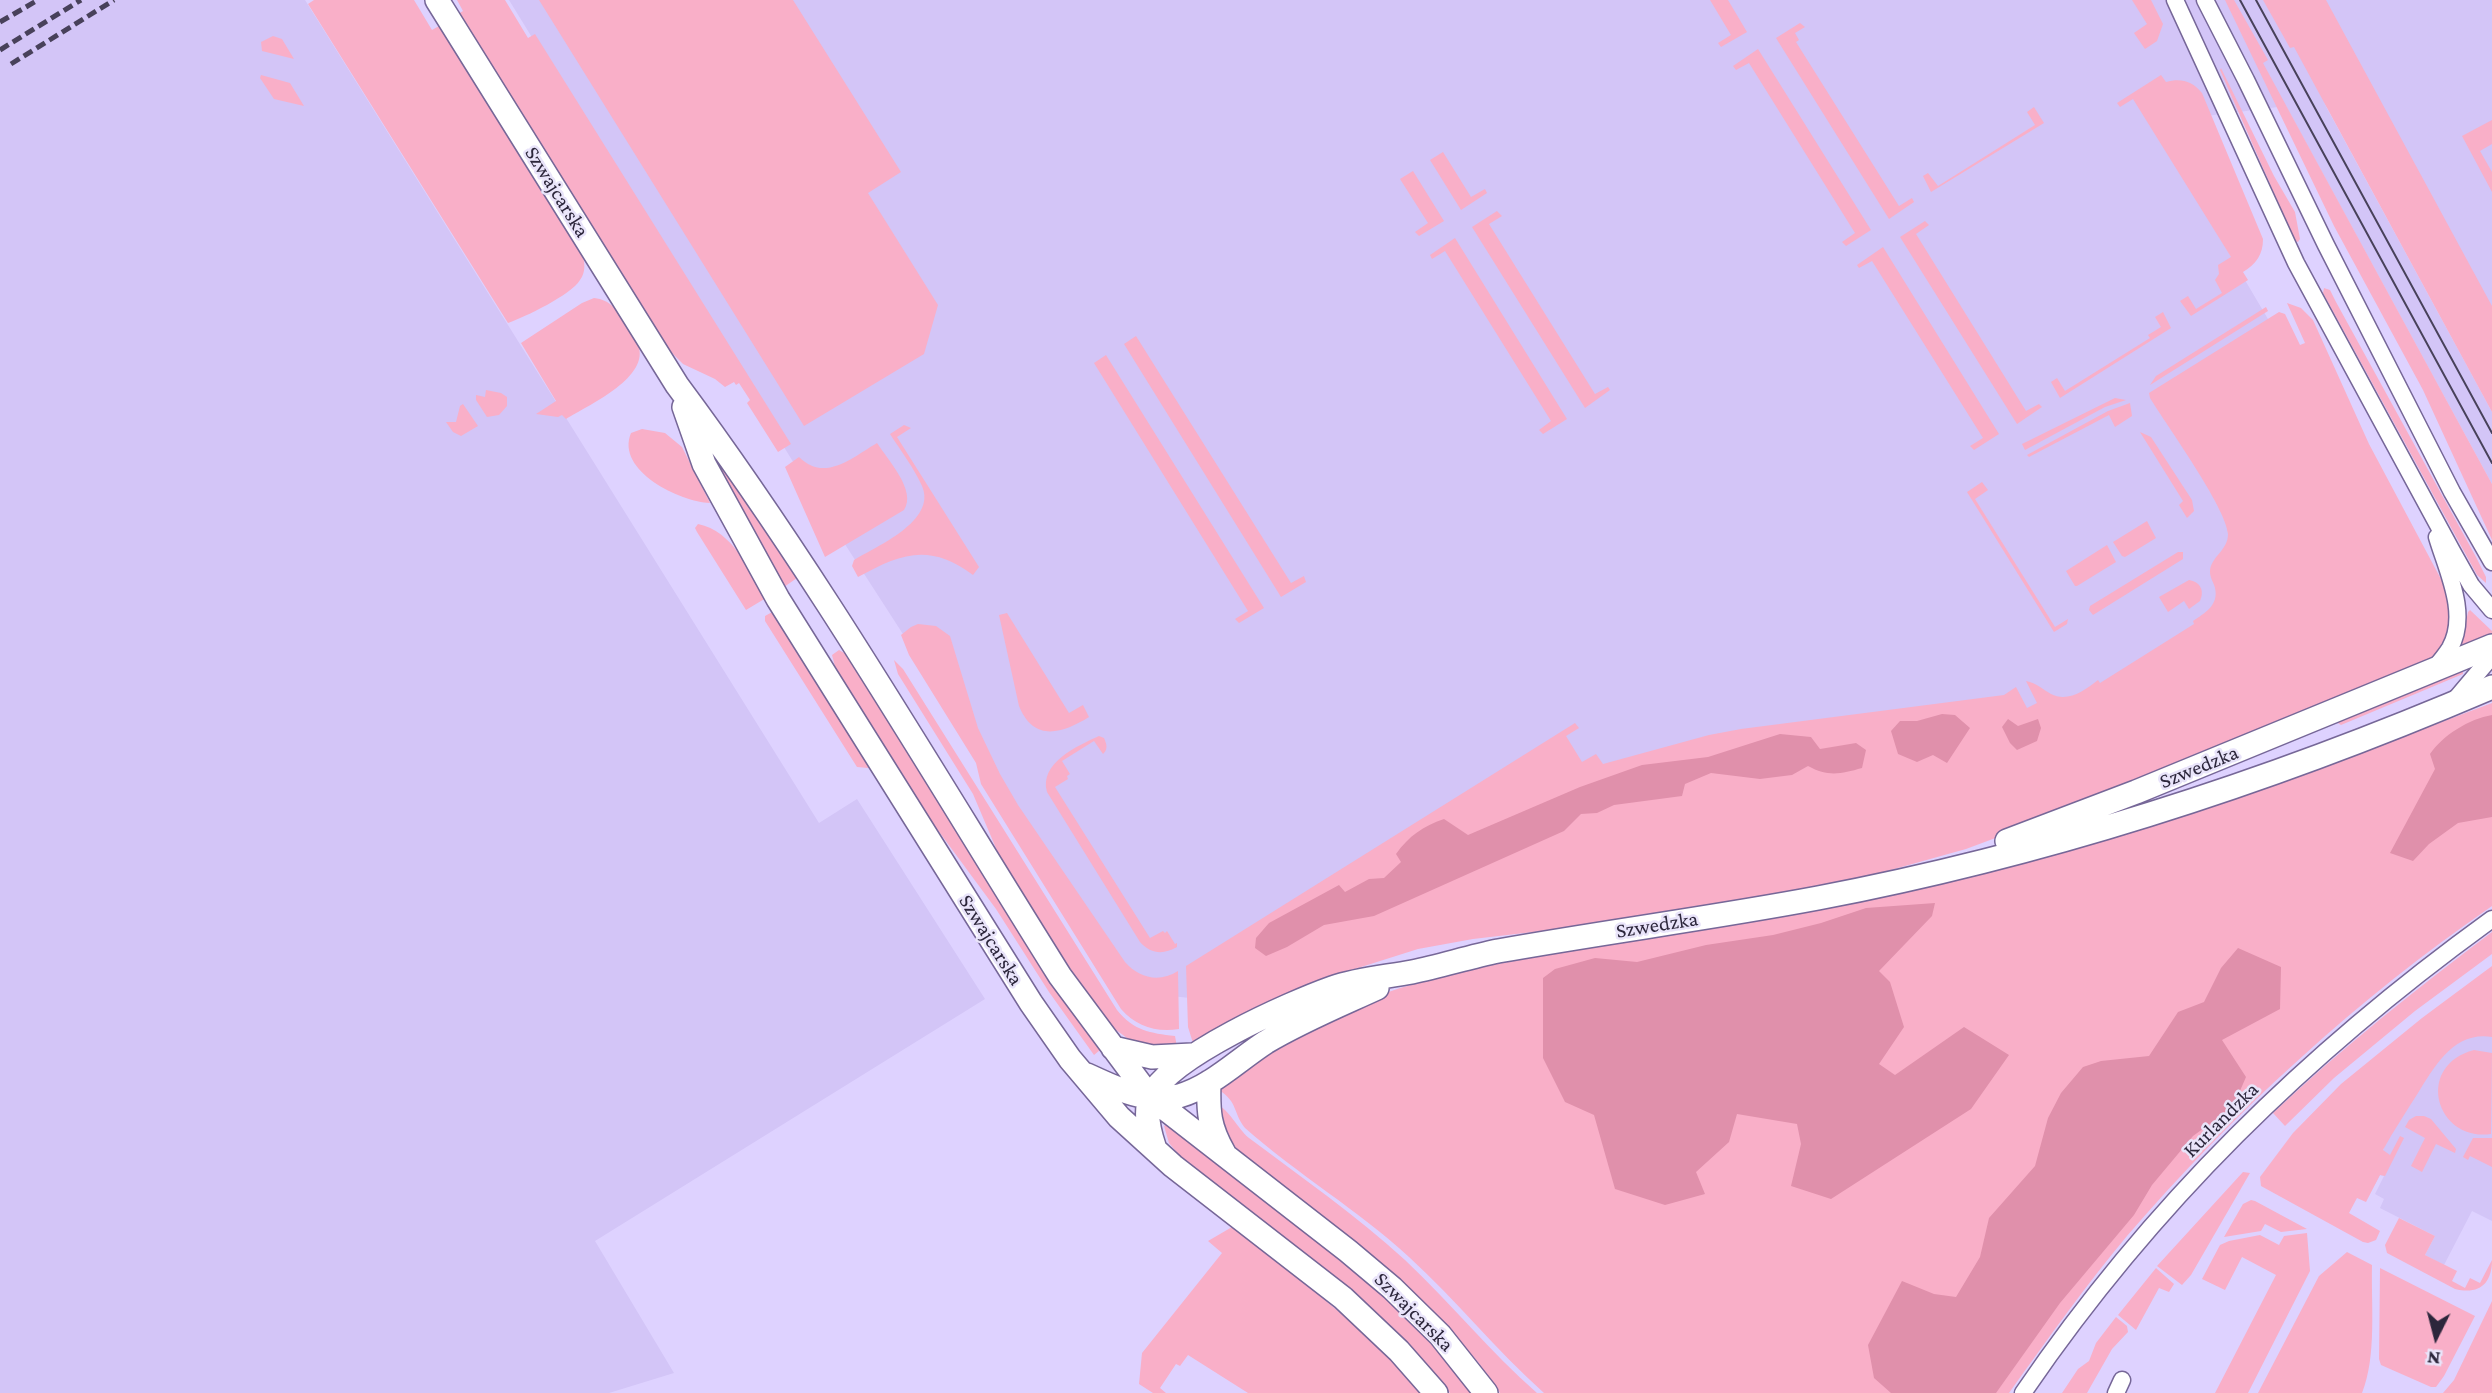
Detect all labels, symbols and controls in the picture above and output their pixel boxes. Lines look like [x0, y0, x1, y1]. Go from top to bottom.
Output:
street label: Szwajcarska [519, 142, 595, 242]
street label: Szwedzka [2156, 740, 2242, 794]
street label: Szwajcarska [953, 890, 1029, 990]
street label: Szwedzka [1614, 906, 1700, 944]
street label: Kurlandzka [2178, 1077, 2264, 1163]
street label: Szwajcarska [1369, 1267, 1459, 1357]
north arrow [2401, 1302, 2471, 1372]
text: N [2426, 1347, 2441, 1370]

